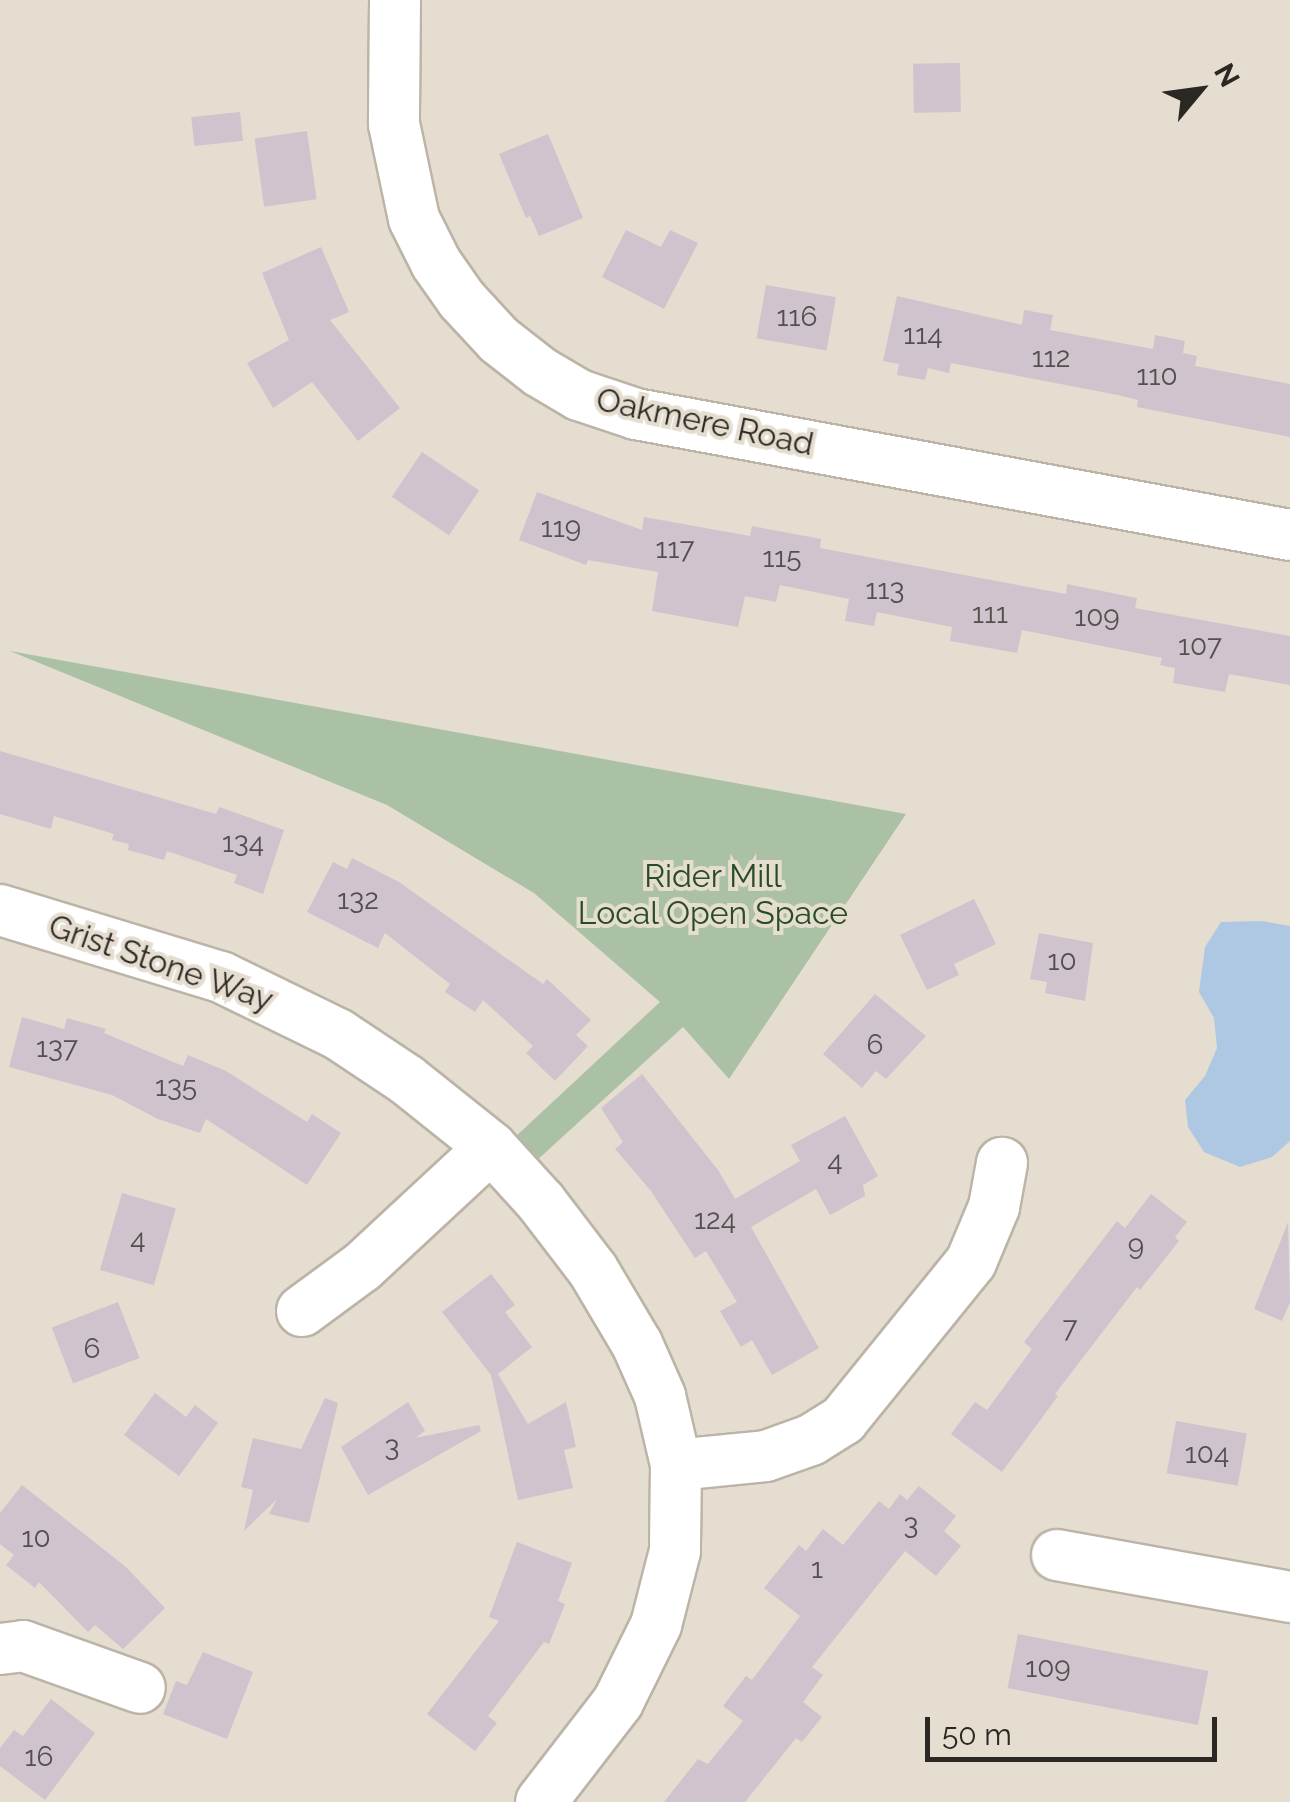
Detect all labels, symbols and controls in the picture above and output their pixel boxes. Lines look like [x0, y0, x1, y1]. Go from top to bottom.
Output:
north arrow [1150, 40, 1250, 140]
text: N [1207, 58, 1246, 93]
house number: 116 [777, 300, 817, 334]
house number: 114 [903, 318, 943, 352]
house number: 112 [1032, 341, 1070, 375]
house number: 110 [1136, 359, 1178, 393]
street label: Oakmere Road [593, 380, 817, 464]
house number: 119 [541, 511, 581, 545]
house number: 117 [656, 532, 694, 566]
house number: 115 [762, 541, 802, 575]
house number: 113 [866, 573, 904, 607]
house number: 111 [972, 597, 1008, 631]
house number: 109 [1074, 600, 1120, 634]
house number: 107 [1178, 629, 1222, 663]
house number: 134 [222, 826, 264, 860]
park label: Rider Mill Local Open Space [577, 858, 849, 933]
house number: 132 [337, 883, 379, 917]
street label: Grist Stone Way [43, 906, 279, 1020]
house number: 10 [1047, 944, 1077, 978]
house number: 6 [867, 1028, 883, 1062]
house number: 137 [36, 1031, 78, 1065]
house number: 135 [155, 1070, 197, 1104]
house number: 4 [827, 1144, 843, 1178]
house number: 124 [694, 1203, 736, 1237]
house number: 4 [130, 1222, 146, 1256]
house number: 9 [1128, 1229, 1144, 1263]
house number: 7 [1063, 1311, 1077, 1345]
house number: 6 [84, 1332, 100, 1366]
house number: 3 [385, 1430, 399, 1464]
house number: 104 [1185, 1437, 1229, 1471]
house number: 3 [904, 1508, 918, 1542]
house number: 10 [21, 1521, 51, 1555]
house number: 1 [811, 1552, 823, 1586]
house number: 109 [1025, 1651, 1071, 1685]
scale bar [930, 1697, 1222, 1759]
text: 50 m [942, 1717, 1012, 1752]
house number: 16 [25, 1740, 53, 1774]

